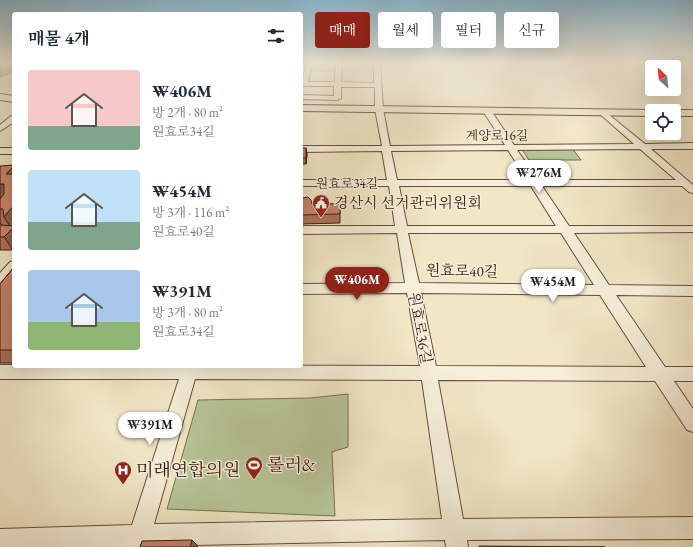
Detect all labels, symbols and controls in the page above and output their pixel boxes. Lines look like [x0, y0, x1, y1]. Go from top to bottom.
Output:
chip: 매매 [315, 12, 370, 48]
chip: 월세 [378, 12, 433, 48]
chip: 필터 [441, 12, 496, 48]
chip: 신규 [504, 12, 559, 48]
icon: filters [265, 25, 287, 47]
text: 매물 4개 [28, 27, 90, 49]
north arrow [645, 60, 681, 96]
map controls [645, 60, 681, 140]
text: ₩406M [152, 80, 212, 102]
icon: home [60, 86, 108, 134]
text: 방 2개 · 80 m² [152, 104, 223, 121]
button: locate [645, 104, 681, 140]
text: 원효로34길 [152, 123, 215, 140]
street label: 계양로16길 [466, 127, 528, 144]
pin: ₩276M [511, 160, 567, 194]
text: ₩276M [516, 164, 562, 181]
street label: 원효로34길 [316, 175, 378, 192]
text: ₩454M [152, 180, 212, 202]
icon: home [60, 186, 108, 234]
public building icon: 경산시 선거관리위원회 [311, 193, 331, 218]
place label: 경산시 선거관리위원회 [334, 193, 482, 212]
text: 방 3개 · 116 m² [152, 204, 229, 221]
text: 원효로40길 [152, 223, 215, 240]
street label: 원효로40길 [426, 260, 498, 281]
pin: ₩406M [329, 267, 385, 301]
pin: ₩454M [525, 269, 581, 303]
text: ₩406M [334, 271, 380, 288]
text: ₩454M [530, 273, 576, 290]
text: ₩391M [152, 280, 212, 302]
icon: home [60, 286, 108, 334]
street label: 원효로36길 [404, 291, 437, 365]
text: 방 3개 · 80 m² [152, 304, 223, 321]
text: 원효로34길 [152, 323, 215, 340]
pin: ₩391M [122, 412, 178, 446]
text: ₩391M [127, 416, 173, 433]
place label: 롤러& [267, 453, 316, 476]
sports icon: 롤러& [244, 455, 264, 480]
place label: 미래연합의원 [136, 458, 240, 481]
hospital icon: 미래연합의원 [113, 460, 133, 485]

